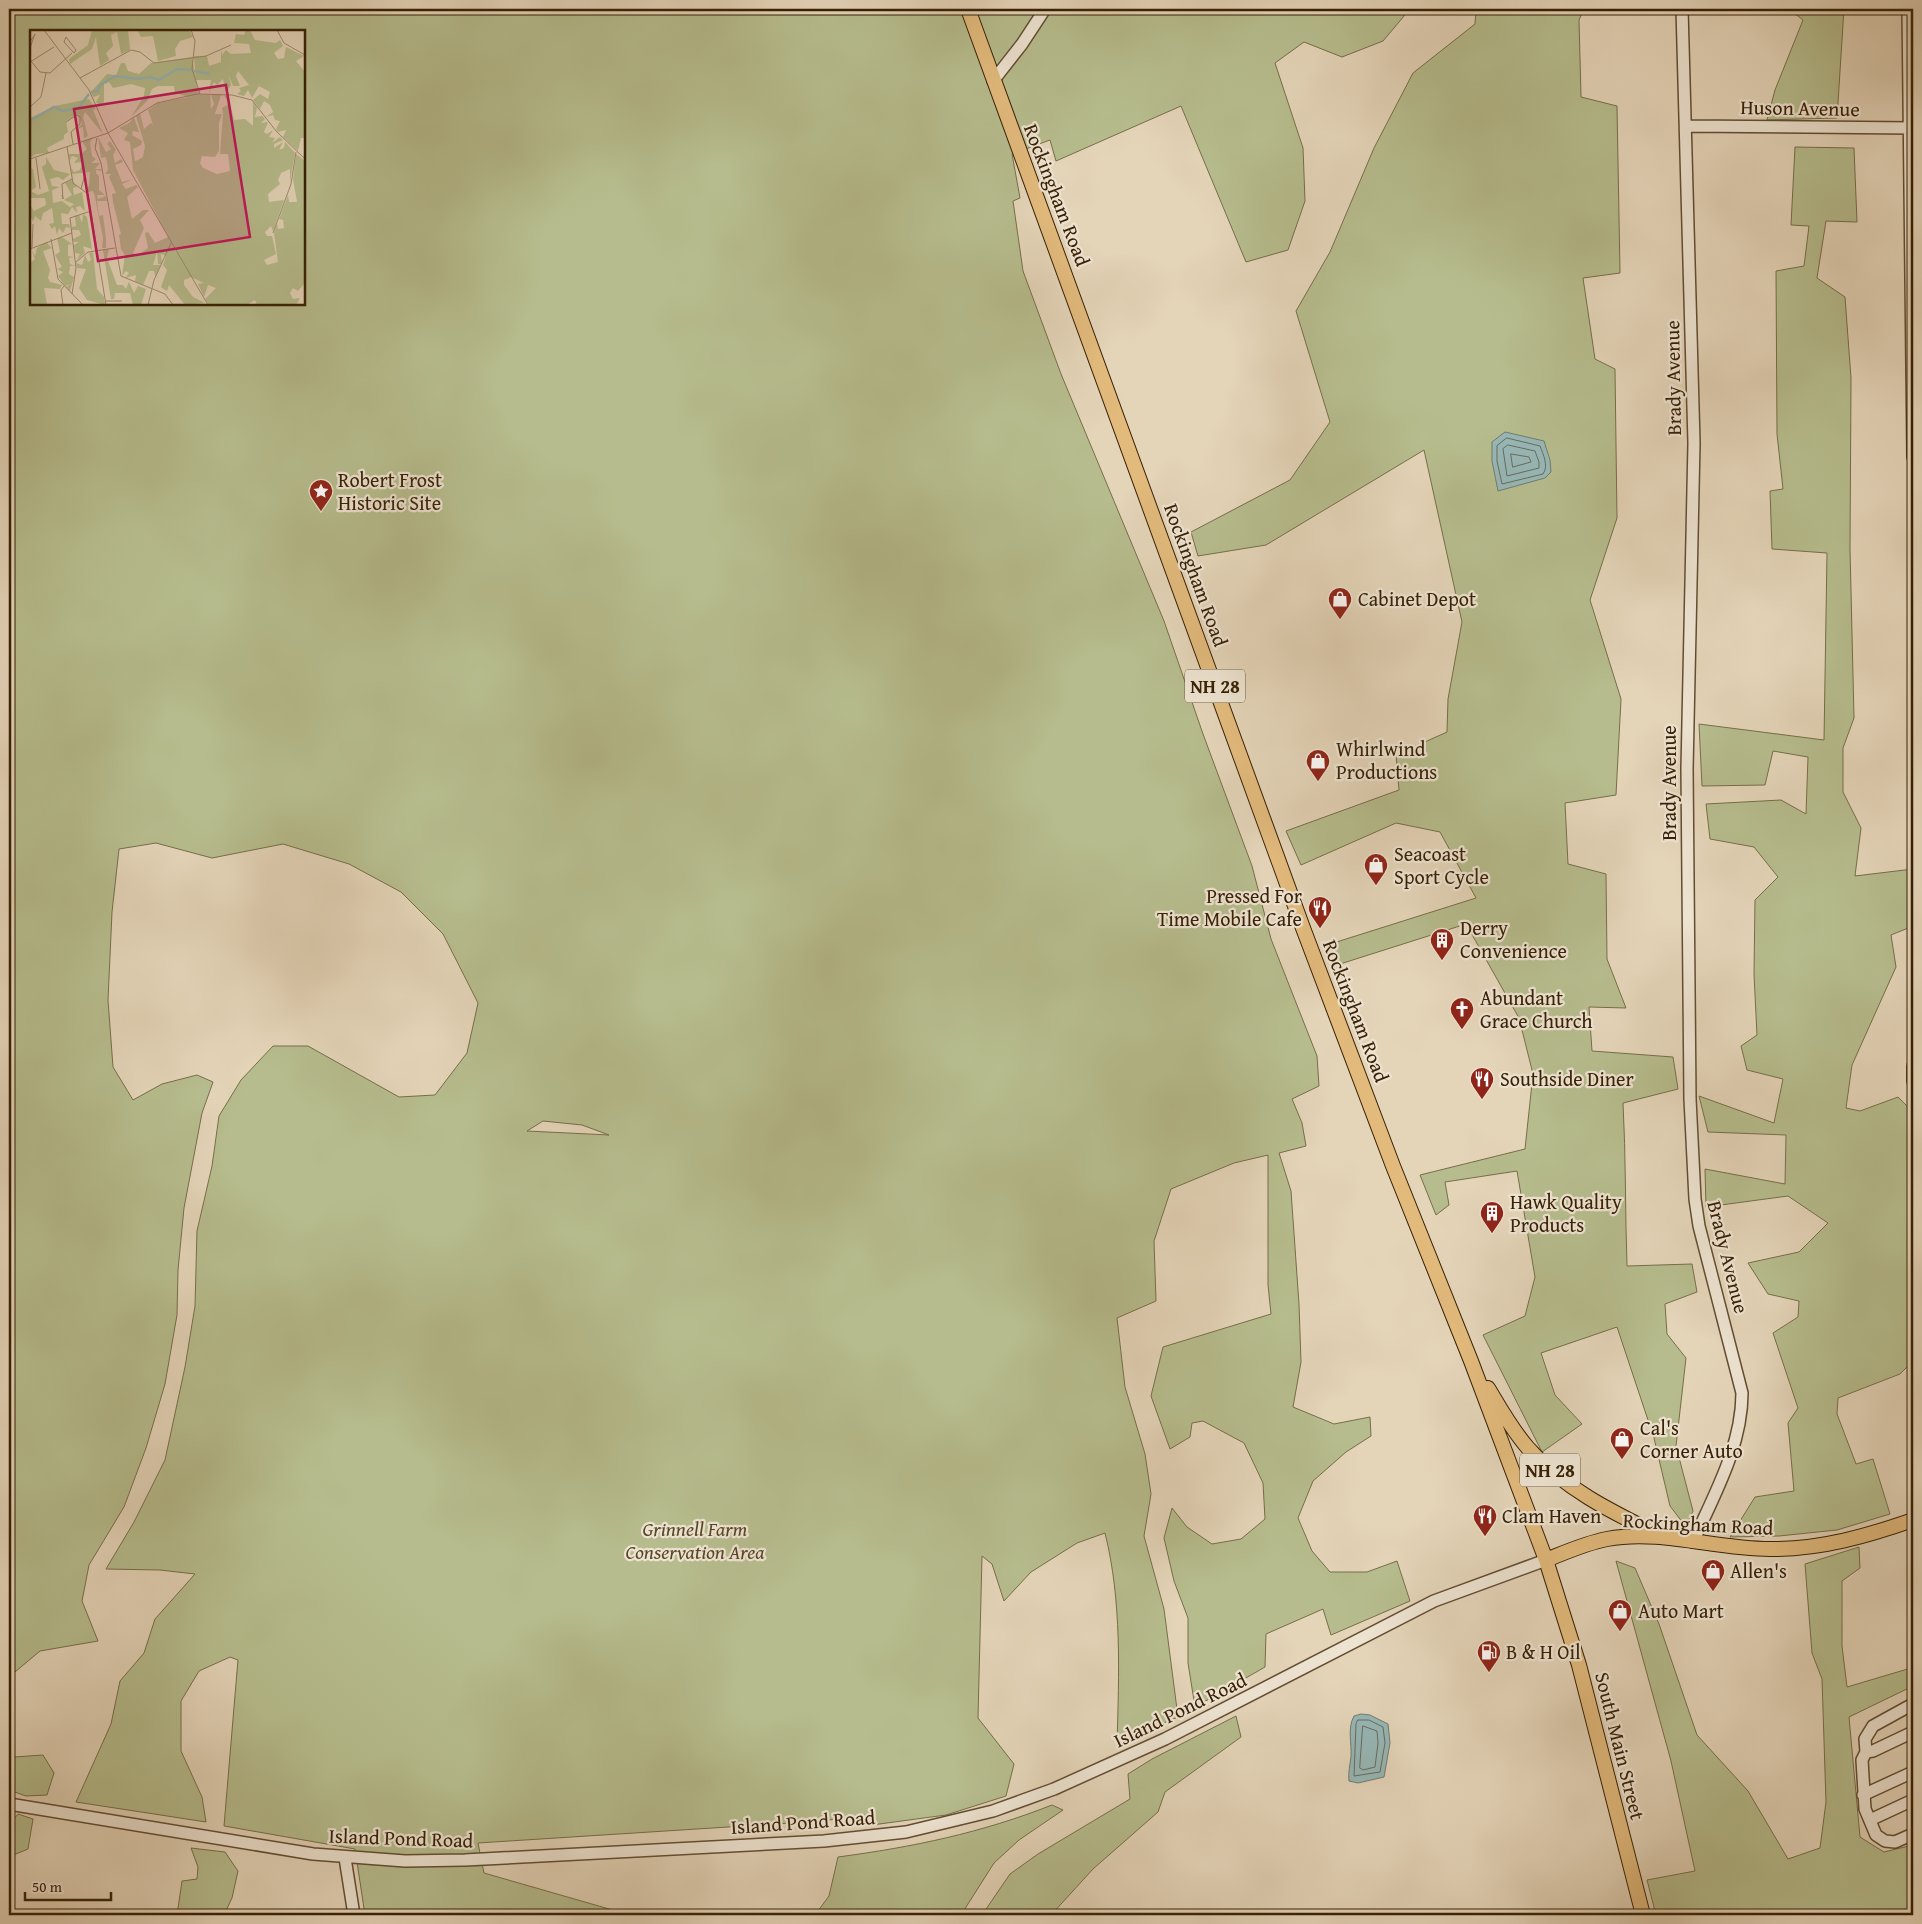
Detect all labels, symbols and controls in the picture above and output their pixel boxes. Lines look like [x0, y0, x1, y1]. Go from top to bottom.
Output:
inset map [30, 30, 305, 305]
street label: Huson Avenue [1740, 92, 1860, 123]
street label: Rockingham Road [1017, 119, 1098, 271]
street label: Brady Avenue [1657, 320, 1688, 436]
place label: Robert Frost Historic Site [338, 465, 442, 517]
place icon: Robert Frost Historic Site [308, 478, 334, 512]
street label: Rockingham Road [1157, 499, 1236, 651]
place label: Cabinet Depot [1358, 584, 1476, 613]
shop icon: Cabinet Depot [1327, 586, 1353, 620]
road number: NH 28 [1185, 669, 1245, 702]
street label: Brady Avenue [1654, 725, 1683, 841]
place label: Whirlwind Productions [1336, 734, 1437, 786]
shop icon: Whirlwind Productions [1305, 748, 1331, 782]
place label: Seacoast Sport Cycle [1394, 839, 1489, 891]
shop icon: Seacoast Sport Cycle [1363, 852, 1389, 886]
place label: Pressed For Time Mobile Cafe [1157, 881, 1302, 933]
restaurant icon: Pressed For Time Mobile Cafe [1307, 895, 1333, 929]
place label: Derry Convenience [1460, 913, 1567, 965]
building icon: Derry Convenience [1429, 927, 1455, 961]
street label: Rockingham Road [1316, 935, 1397, 1087]
place label: Abundant Grace Church [1480, 983, 1593, 1035]
church icon: Abundant Grace Church [1449, 996, 1475, 1030]
place label: Southside Diner [1500, 1064, 1634, 1093]
restaurant icon: Southside Diner [1469, 1066, 1495, 1100]
place label: Hawk Quality Products [1510, 1187, 1622, 1239]
street label: Brady Avenue [1700, 1197, 1757, 1316]
building icon: Hawk Quality Products [1479, 1200, 1505, 1234]
place label: Cal's Corner Auto [1640, 1413, 1743, 1465]
shop icon: Cal's Corner Auto [1609, 1426, 1635, 1460]
road number: NH 28 [1520, 1454, 1580, 1486]
place label: Clam Haven [1502, 1501, 1601, 1530]
restaurant icon: Clam Haven [1472, 1503, 1498, 1537]
street label: Rockingham Road [1622, 1505, 1774, 1542]
park label: Grinnell Farm Conservation Area [625, 1514, 765, 1566]
place label: Allen's [1730, 1556, 1787, 1585]
shop icon: Allen's [1700, 1558, 1726, 1592]
place label: Auto Mart [1638, 1596, 1724, 1625]
shop icon: Auto Mart [1607, 1598, 1633, 1632]
place label: B & H Oil [1506, 1637, 1581, 1666]
fuel station icon: B & H Oil [1476, 1639, 1502, 1673]
street label: Island Pond Road [1108, 1665, 1251, 1754]
street label: South Main Street [1588, 1669, 1653, 1823]
street label: Island Pond Road [730, 1802, 876, 1841]
street label: Island Pond Road [328, 1820, 474, 1855]
scale bar [25, 1869, 111, 1901]
text: 50 m [32, 1876, 63, 1897]

